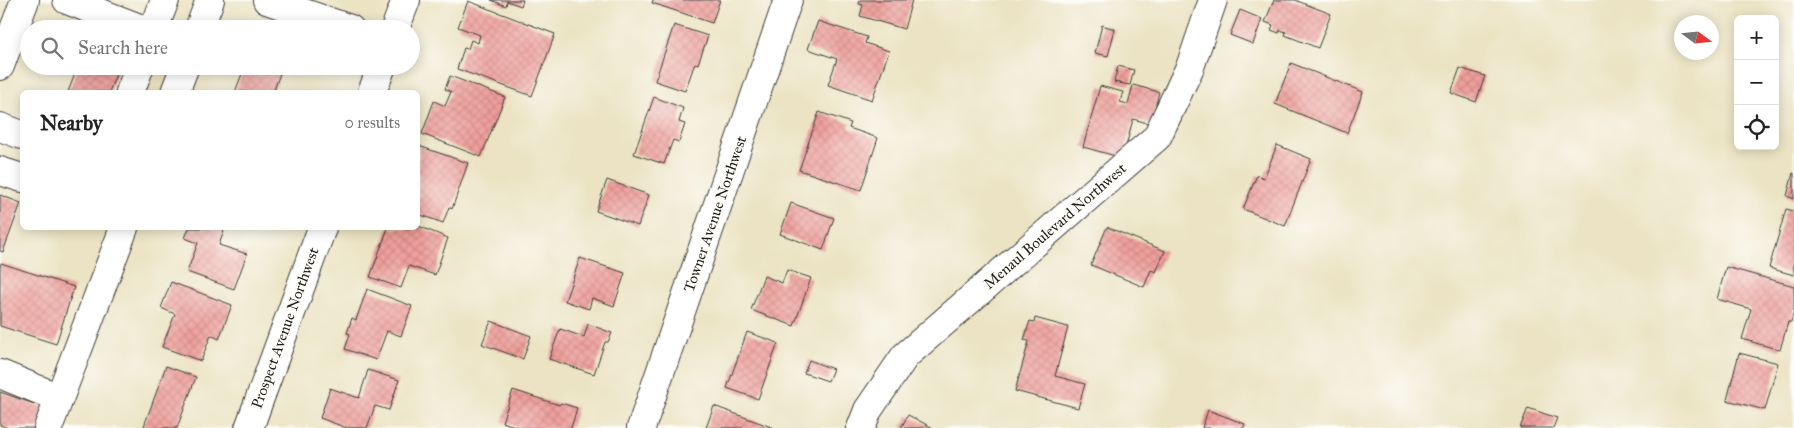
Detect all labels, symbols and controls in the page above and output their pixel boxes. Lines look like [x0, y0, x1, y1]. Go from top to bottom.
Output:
north arrow [1674, 15, 1719, 60]
map controls [1734, 15, 1779, 150]
button: + [1734, 15, 1779, 60]
search box [20, 20, 420, 75]
icon: search [38, 34, 66, 62]
text: Search here [78, 36, 168, 59]
button: − [1734, 60, 1779, 105]
button: locate [1734, 105, 1779, 150]
text: Nearby [40, 110, 103, 136]
text: 0 results [345, 113, 400, 132]
street label: Towner Avenue Northwest [680, 133, 750, 294]
street label: Menaul Boulevard Northwest [980, 159, 1130, 293]
street label: Prospect Avenue Northwest [247, 244, 323, 411]

